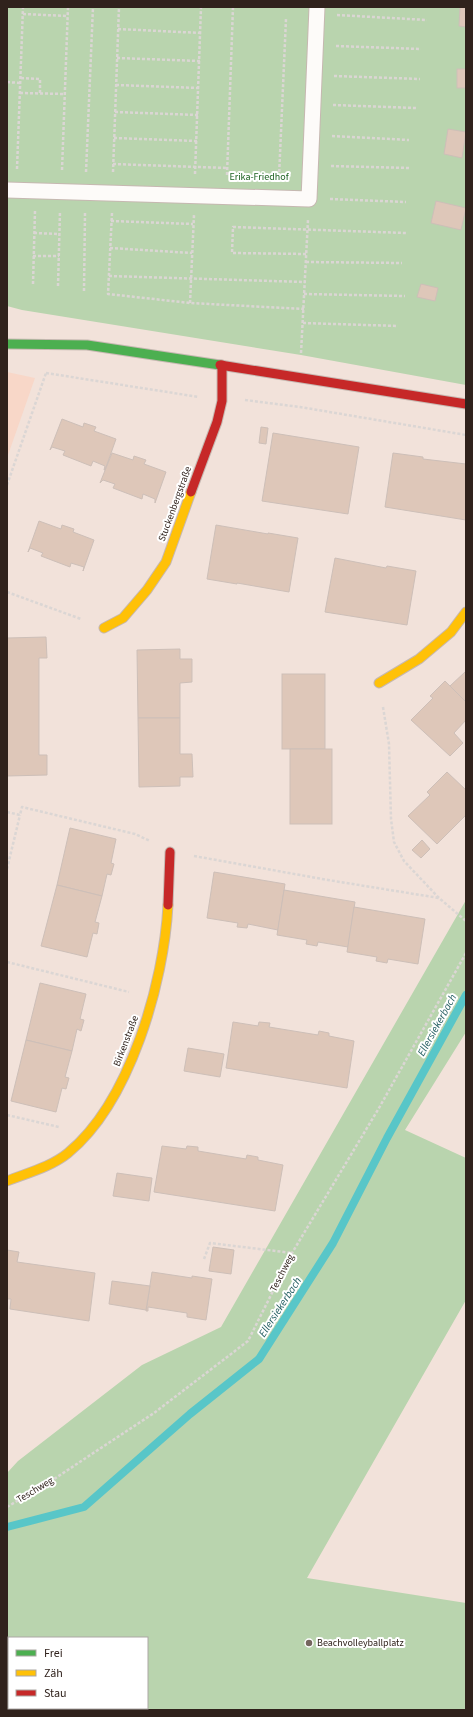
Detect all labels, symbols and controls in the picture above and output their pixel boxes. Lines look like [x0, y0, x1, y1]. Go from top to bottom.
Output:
park label: Erika-Friedhof [229, 170, 290, 184]
street label: Stuckenbergstraße [155, 464, 195, 543]
water label: Ellersiekerbach [414, 991, 460, 1059]
street label: Birkenstraße [110, 1014, 142, 1068]
street label: Teschweg [266, 1252, 298, 1294]
water label: Ellersiekerbach [255, 1274, 305, 1340]
street label: Teschweg [14, 1473, 56, 1507]
place label: Beachvolleyballplatz [317, 1636, 404, 1650]
legend [8, 1637, 148, 1709]
marker: Beachvolleyballplatz [304, 1638, 314, 1648]
text: Frei [44, 1645, 63, 1662]
text: Zäh [44, 1665, 63, 1682]
text: Stau [44, 1685, 67, 1702]

